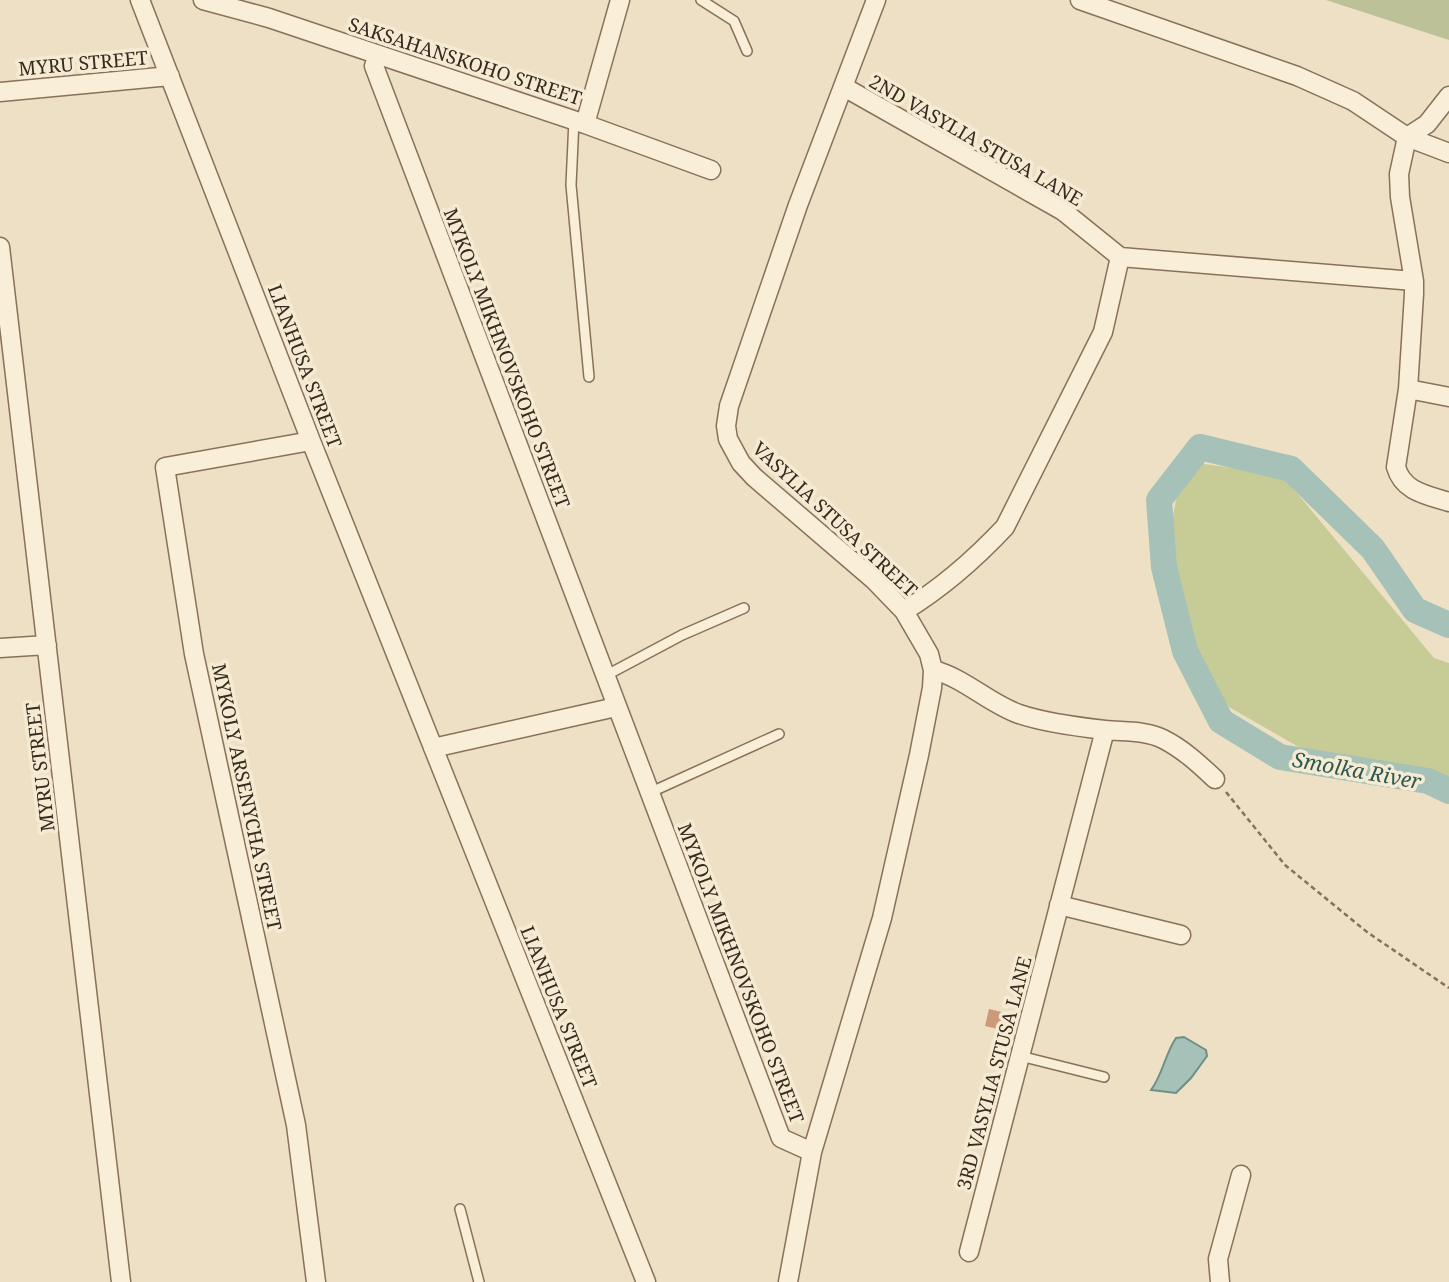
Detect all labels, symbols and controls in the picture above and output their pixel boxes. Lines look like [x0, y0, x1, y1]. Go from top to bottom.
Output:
street label: SAKSAHANSKOHO STREET [345, 11, 585, 111]
street label: MYRU STREET [17, 44, 149, 82]
street label: 2ND VASYLIA STUSA LANE [864, 68, 1088, 212]
street label: MYKOLY MIKHNOVSKOHO STREET [438, 204, 576, 512]
street label: LIANHUSA STREET [262, 281, 348, 452]
street label: VASYLIA STUSA STREET [747, 436, 923, 603]
street label: MYKOLY ARSENYCHA STREET [206, 661, 288, 933]
street label: MYRU STREET [19, 701, 61, 833]
water label: Smolka River [1291, 745, 1424, 795]
street label: MYKOLY MIKHNOVSKOHO STREET [672, 819, 810, 1127]
street label: LIANHUSA STREET [515, 922, 604, 1092]
street label: 3RD VASYLIA STUSA LANE [950, 953, 1038, 1193]

